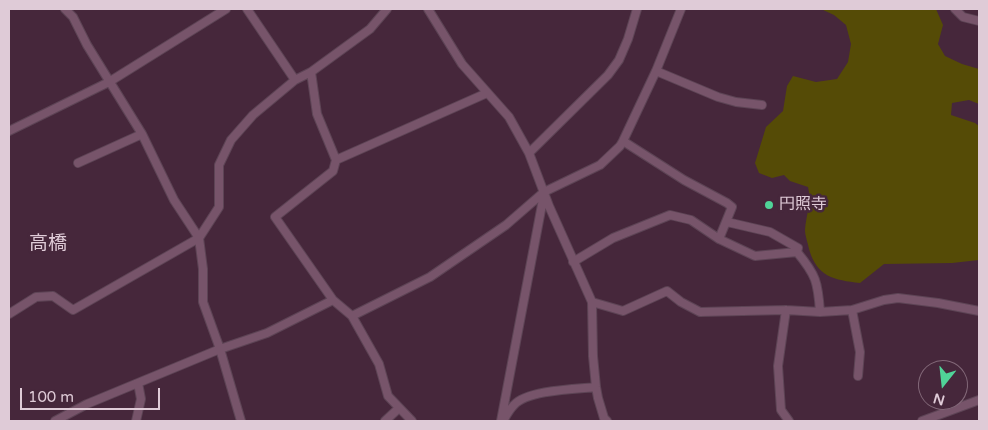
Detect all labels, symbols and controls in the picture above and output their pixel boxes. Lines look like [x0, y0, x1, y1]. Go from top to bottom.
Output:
place label: 円照寺 [779, 195, 827, 215]
marker: 円照寺 [763, 199, 775, 211]
district label: 高橋 [29, 233, 67, 255]
north arrow [918, 360, 968, 410]
scale bar [22, 378, 162, 410]
text: 100 m [28, 388, 74, 406]
text: N [931, 389, 947, 409]

